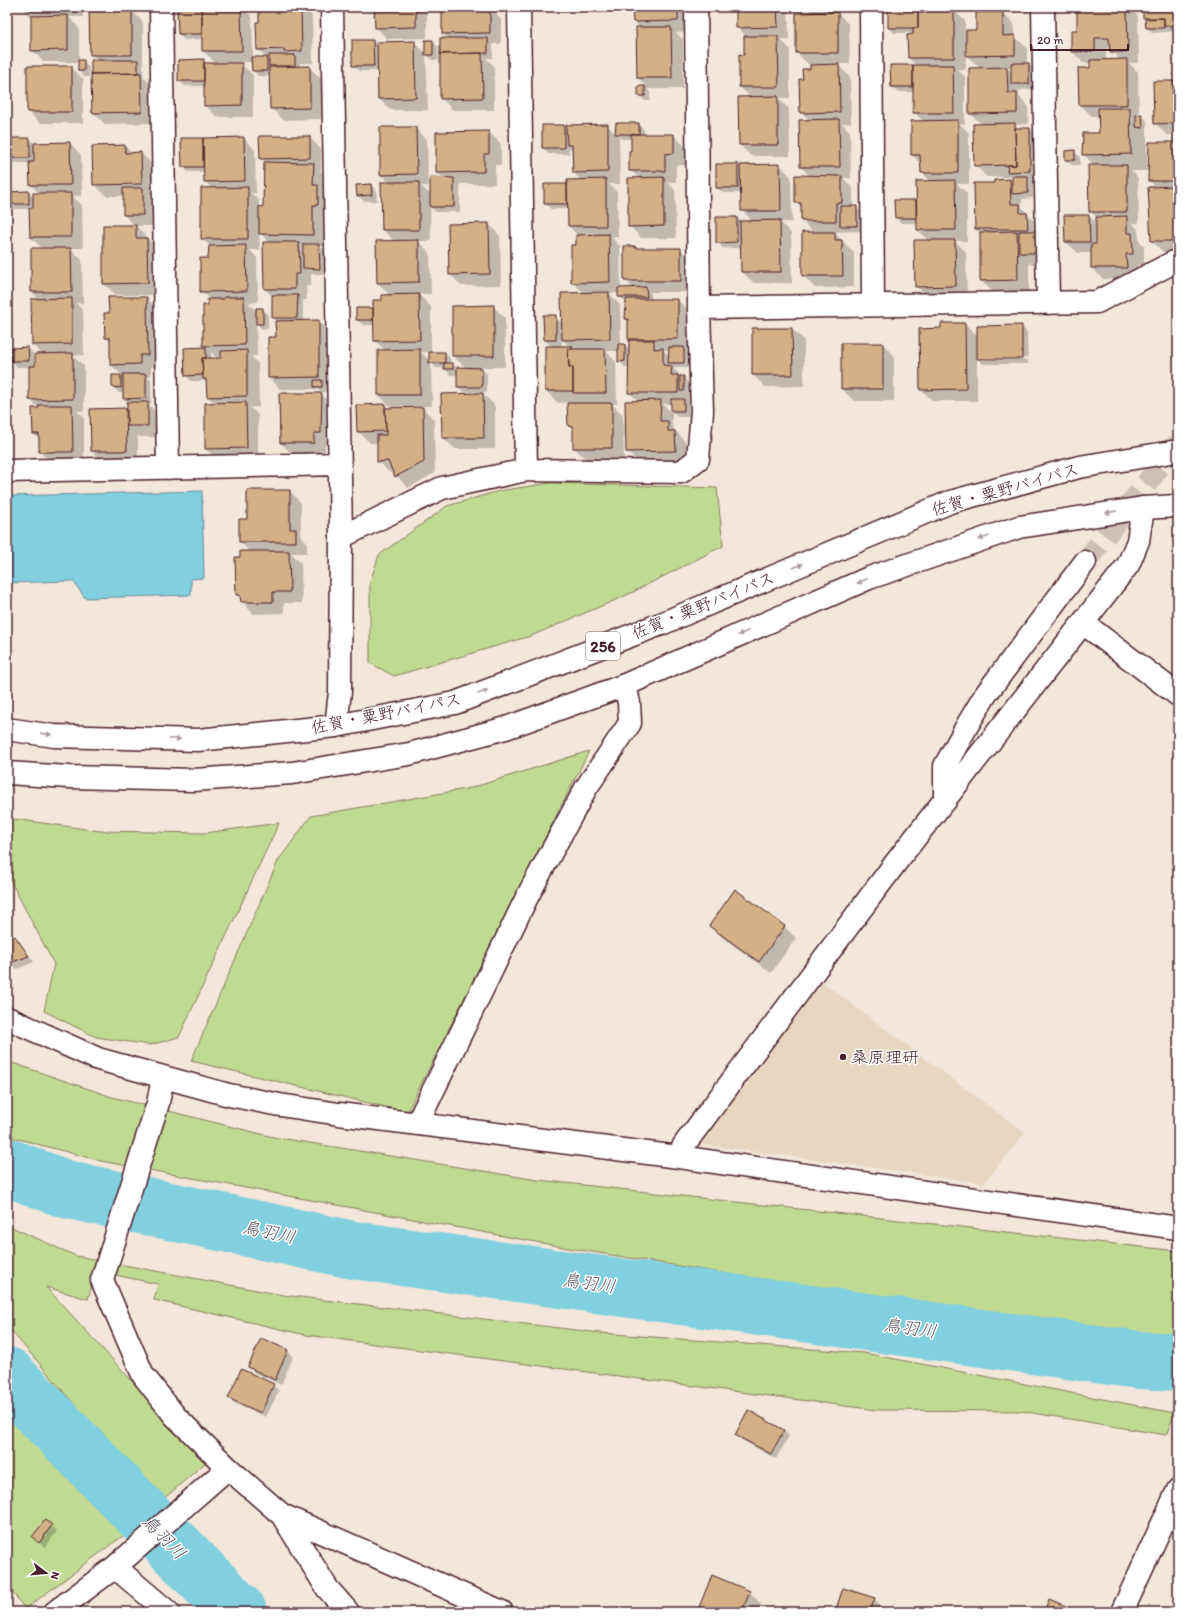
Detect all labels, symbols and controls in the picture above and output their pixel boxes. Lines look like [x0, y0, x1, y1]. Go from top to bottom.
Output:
scale bar [1031, 26, 1128, 52]
text: 20 m [1037, 33, 1064, 47]
street label: 佐賀・粟野バイパス [929, 458, 1081, 520]
one-way arrow [1105, 510, 1118, 516]
one-way arrow [978, 536, 990, 542]
one-way arrow [793, 562, 805, 568]
street label: 佐賀・粟野バイパス [628, 567, 778, 643]
one-way arrow [856, 578, 867, 584]
one-way arrow [737, 630, 748, 636]
road number: 256 [586, 632, 620, 660]
street label: 佐賀・粟野バイパス [309, 689, 463, 737]
one-way arrow [477, 689, 489, 695]
one-way arrow [40, 731, 52, 737]
one-way arrow [169, 736, 182, 742]
place label: 桑原理研 [851, 1047, 919, 1067]
marker: 桑原理研 [838, 1052, 848, 1062]
water label: 鳥羽川 [240, 1216, 298, 1248]
water label: 鳥羽川 [561, 1268, 617, 1298]
water label: 鳥羽川 [882, 1313, 938, 1343]
water label: 鳥羽川 [137, 1510, 191, 1564]
north arrow [26, 1553, 66, 1593]
text: N [48, 1570, 62, 1581]

